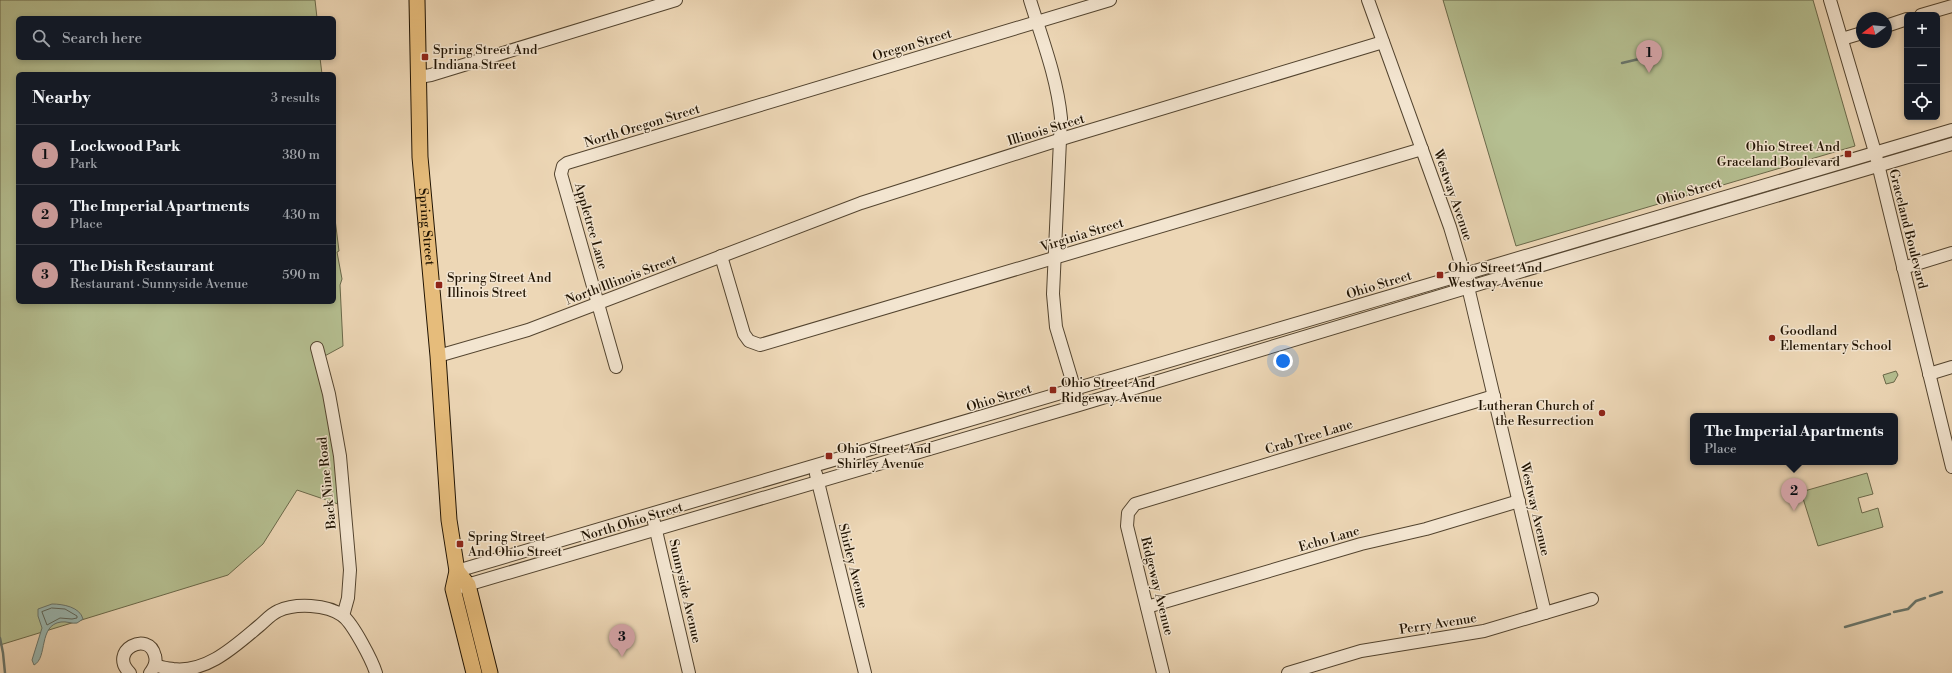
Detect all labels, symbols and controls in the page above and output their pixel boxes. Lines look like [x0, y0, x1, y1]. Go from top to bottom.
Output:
north arrow [1856, 12, 1892, 48]
map controls [1904, 12, 1940, 120]
button: + [1904, 12, 1940, 48]
search box [16, 16, 336, 60]
street label: Oregon Street [870, 25, 954, 65]
icon: search [30, 27, 52, 49]
text: Search here [62, 29, 142, 48]
pin: 1 [1636, 40, 1662, 73]
place label: Spring Street And Indiana Street [433, 42, 538, 73]
button: − [1904, 48, 1940, 84]
marker: Spring Street And Indiana Street [420, 52, 430, 62]
button: locate [1904, 84, 1940, 120]
text: Nearby [32, 87, 91, 109]
text: 3 results [271, 90, 320, 106]
street label: North Oregon Street [582, 101, 702, 151]
street label: Illinois Street [1005, 111, 1087, 149]
text: Lockwood Park [70, 137, 180, 156]
place label: Ohio Street And Graceland Boulevard [1717, 139, 1841, 170]
street label: Westway Avenue [1430, 146, 1476, 243]
text: 1 [42, 147, 48, 163]
text: 380 m [282, 147, 320, 163]
marker: Ohio Street And Graceland Boulevard [1843, 149, 1853, 159]
text: Park [70, 156, 97, 172]
street label: Graceland Boulevard [1885, 167, 1931, 291]
street label: Ohio Street [1654, 175, 1724, 209]
street label: Appletree Lane [571, 180, 611, 272]
street label: Spring Street [415, 187, 438, 266]
text: The Imperial Apartments [70, 197, 250, 216]
text: 2 [41, 207, 49, 223]
text: 430 m [282, 207, 320, 223]
street label: Virginia Street [1038, 215, 1126, 256]
text: Place [70, 216, 102, 232]
street label: North Illinois Street [563, 251, 679, 309]
text: The Dish Restaurant [70, 257, 214, 276]
place label: Ohio Street And Westway Avenue [1447, 260, 1544, 291]
text: 3 [41, 267, 49, 283]
text: 590 m [282, 267, 320, 283]
street label: Ohio Street [1344, 267, 1414, 303]
place label: Spring Street And Illinois Street [447, 270, 552, 301]
marker: Ohio Street And Westway Avenue [1435, 270, 1445, 280]
text: Restaurant · Sunnyside Avenue [70, 276, 248, 292]
marker: Spring Street And Illinois Street [434, 280, 444, 290]
place label: Goodland Elementary School [1780, 323, 1892, 354]
marker: Goodland Elementary School [1767, 333, 1777, 343]
your location [1273, 351, 1293, 371]
place label: Ohio Street And Ridgeway Avenue [1061, 375, 1163, 406]
street label: Ohio Street [964, 380, 1034, 416]
marker: Ohio Street And Ridgeway Avenue [1048, 385, 1058, 395]
place label: Lutheran Church of the Resurrection [1478, 398, 1595, 429]
marker: Lutheran Church of the Resurrection [1597, 408, 1607, 418]
popup [1690, 413, 1898, 465]
street label: Crab Tree Lane [1263, 416, 1355, 458]
text: The Imperial Apartments [1704, 422, 1884, 441]
street label: Back Nine Road [314, 435, 340, 531]
place label: Ohio Street And Shirley Avenue [837, 441, 932, 472]
text: Place [1704, 441, 1737, 457]
marker: Ohio Street And Shirley Avenue [824, 451, 834, 461]
street label: Westway Avenue [1516, 460, 1554, 558]
pin: 2 [1781, 478, 1807, 511]
street label: North Ohio Street [579, 499, 685, 545]
street label: Shirley Avenue [835, 522, 871, 611]
street label: Echo Lane [1297, 523, 1362, 555]
place label: Spring Street And Ohio Street [467, 529, 563, 560]
street label: Ridgeway Avenue [1137, 535, 1177, 637]
street label: Sunnyside Avenue [665, 538, 705, 645]
marker: Spring Street And Ohio Street [455, 539, 465, 549]
street label: Perry Avenue [1398, 610, 1478, 638]
pin: 3 [609, 624, 635, 657]

